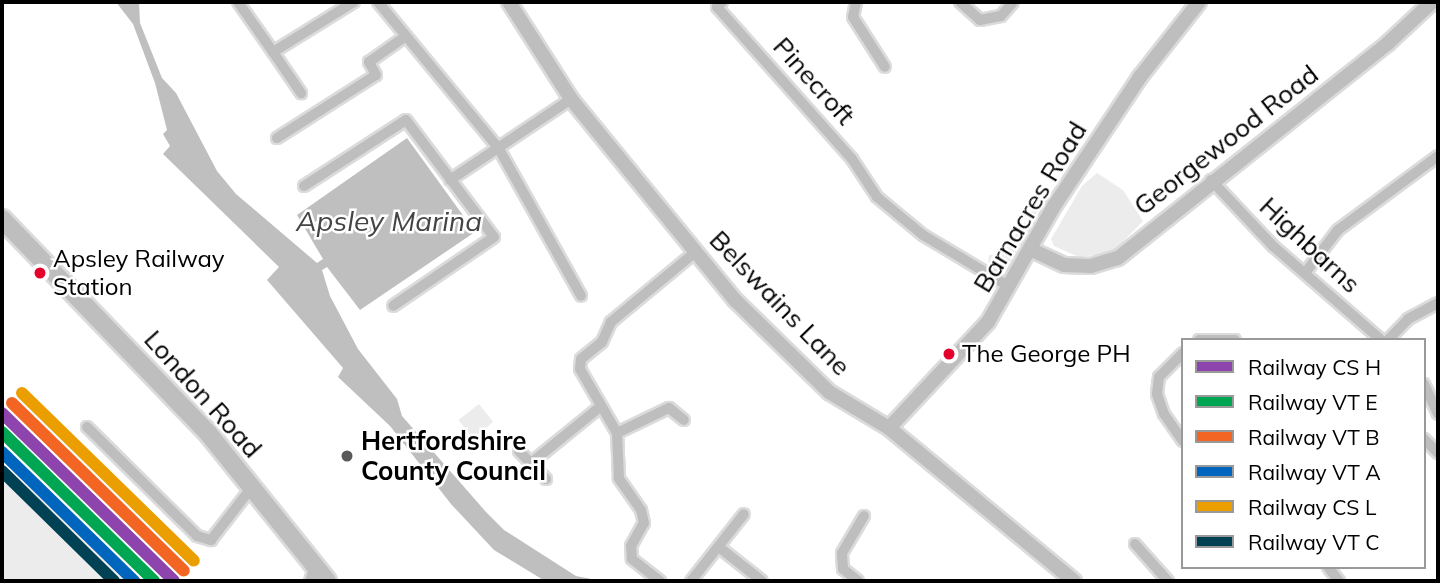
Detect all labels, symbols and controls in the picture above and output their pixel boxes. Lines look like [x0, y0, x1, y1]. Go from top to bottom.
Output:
street label: Pinecroft [767, 31, 861, 131]
street label: Georgewood Road [1128, 58, 1324, 222]
street label: Barnacres Road [967, 116, 1093, 298]
street label: Highbarns [1253, 191, 1367, 299]
water label: Apsley Marina [296, 204, 482, 238]
street label: Belswains Lane [703, 224, 857, 382]
place label: Apsley Railway Station [53, 245, 225, 301]
marker: Apsley Railway Station [33, 266, 47, 280]
street label: London Road [138, 324, 268, 464]
legend [1181, 338, 1426, 569]
place label: The George PH [962, 340, 1131, 368]
marker: The George PH [942, 347, 956, 361]
text: Railway CS H [1248, 354, 1381, 380]
text: Railway VT E [1248, 389, 1378, 415]
text: Railway VT B [1248, 424, 1380, 450]
place label: Hertfordshire County Council [361, 425, 546, 486]
marker: Hertfordshire County Council [339, 448, 355, 464]
text: Railway VT A [1248, 459, 1381, 485]
text: Railway CS L [1248, 494, 1376, 520]
text: Railway VT C [1248, 529, 1380, 555]

